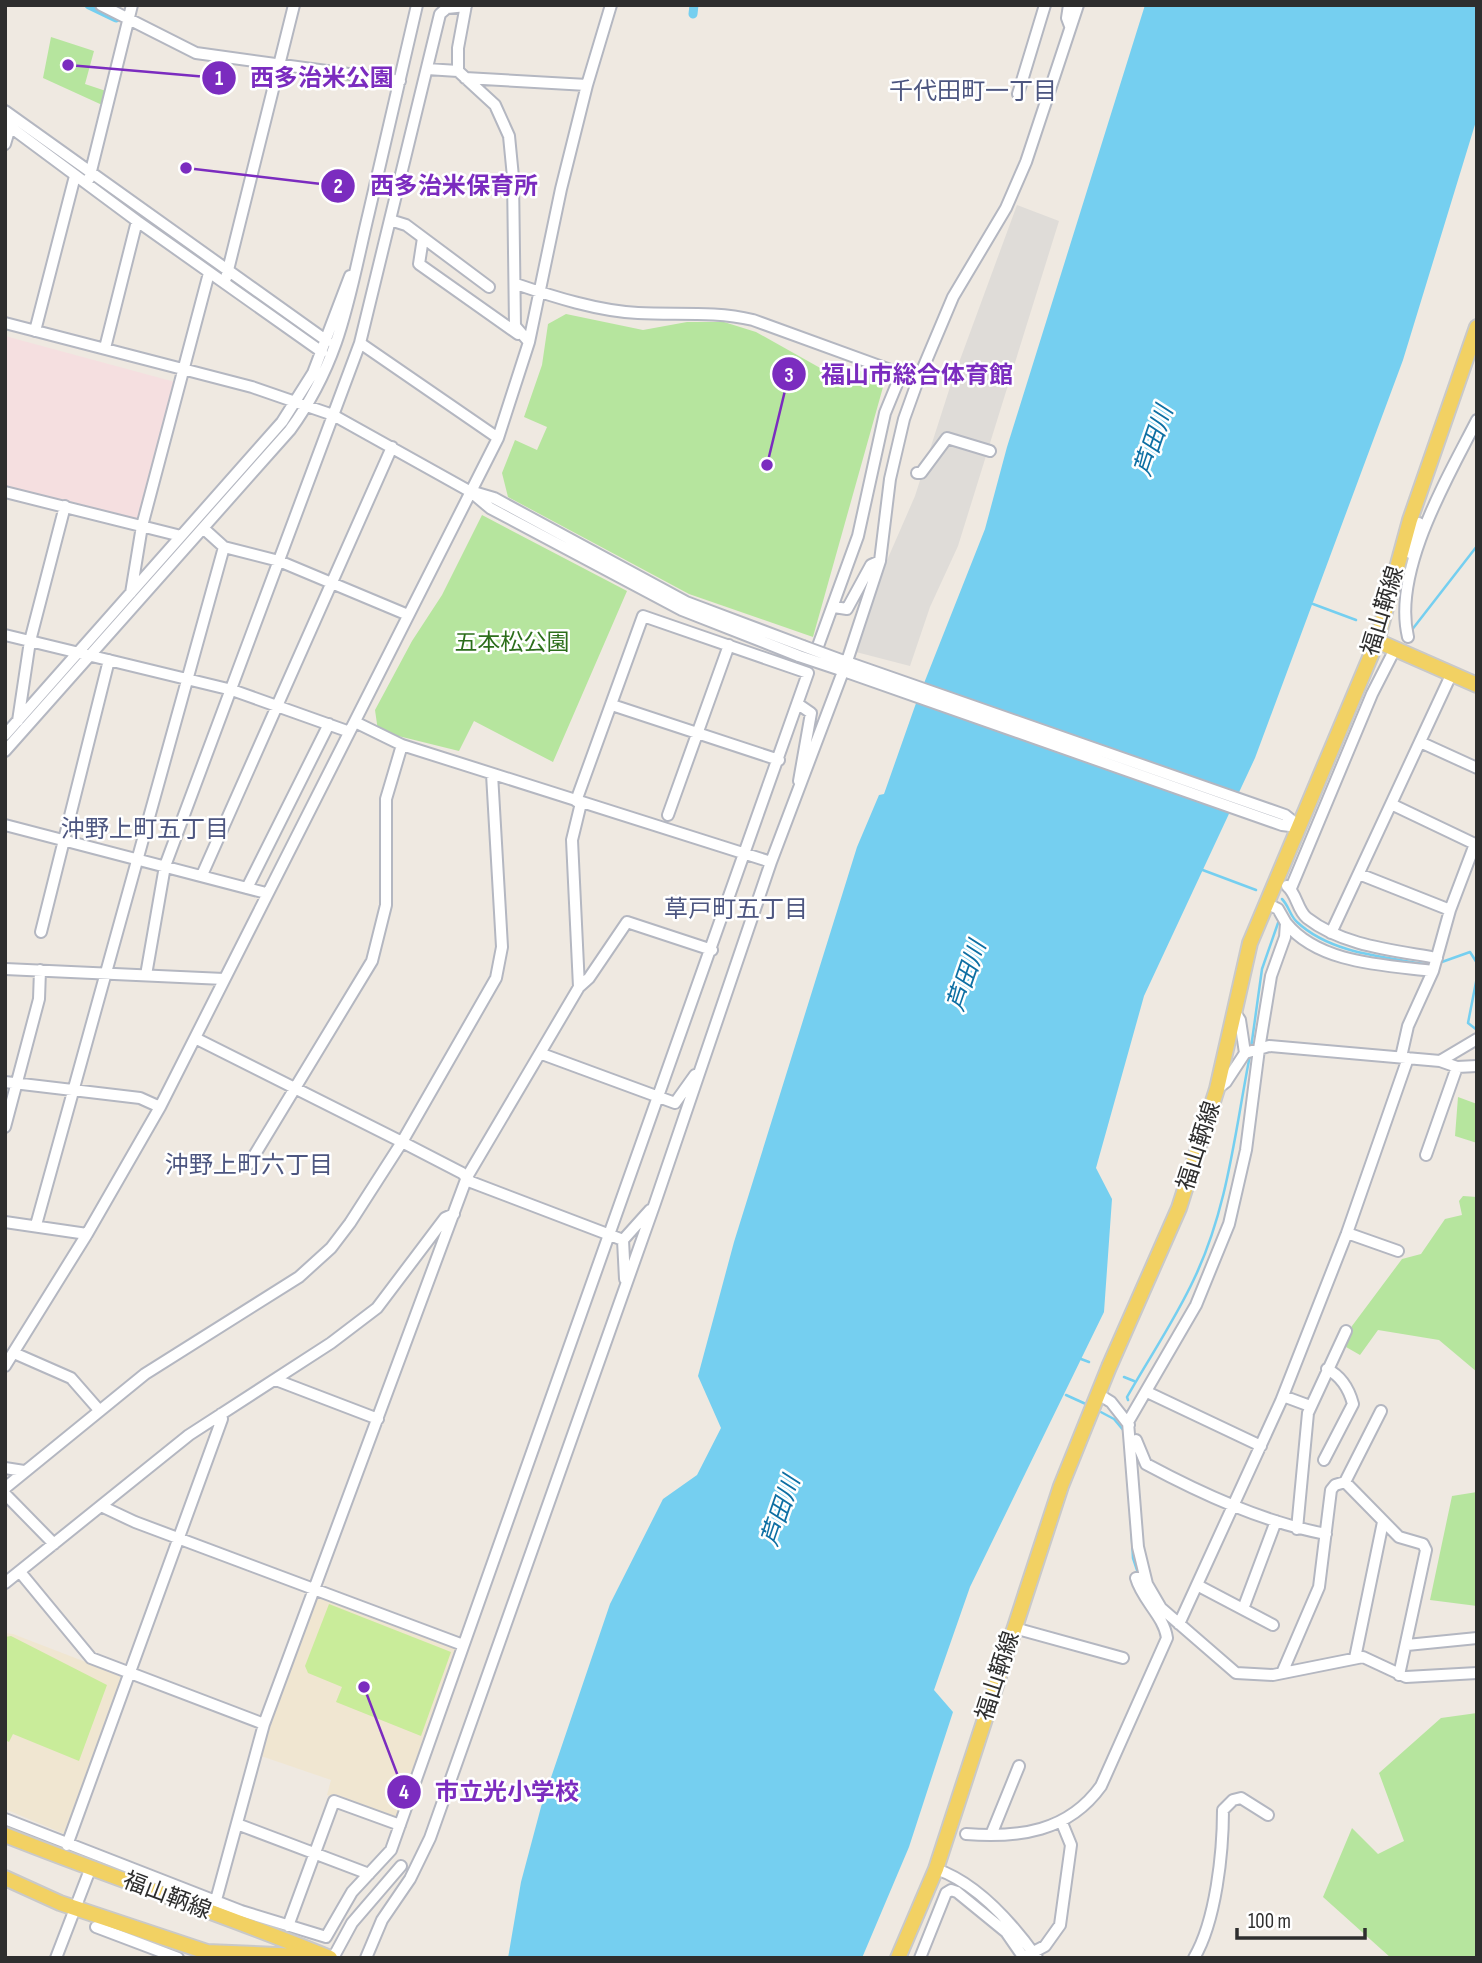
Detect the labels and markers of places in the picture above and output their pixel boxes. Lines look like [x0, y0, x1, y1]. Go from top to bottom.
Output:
callout: 西多治米公園 [201, 55, 408, 100]
callout: 西多治米保育所 [321, 163, 552, 208]
callout: 福山市総合体育館 [772, 352, 1027, 397]
callout: 市立光小学校 [386, 1769, 593, 1814]

